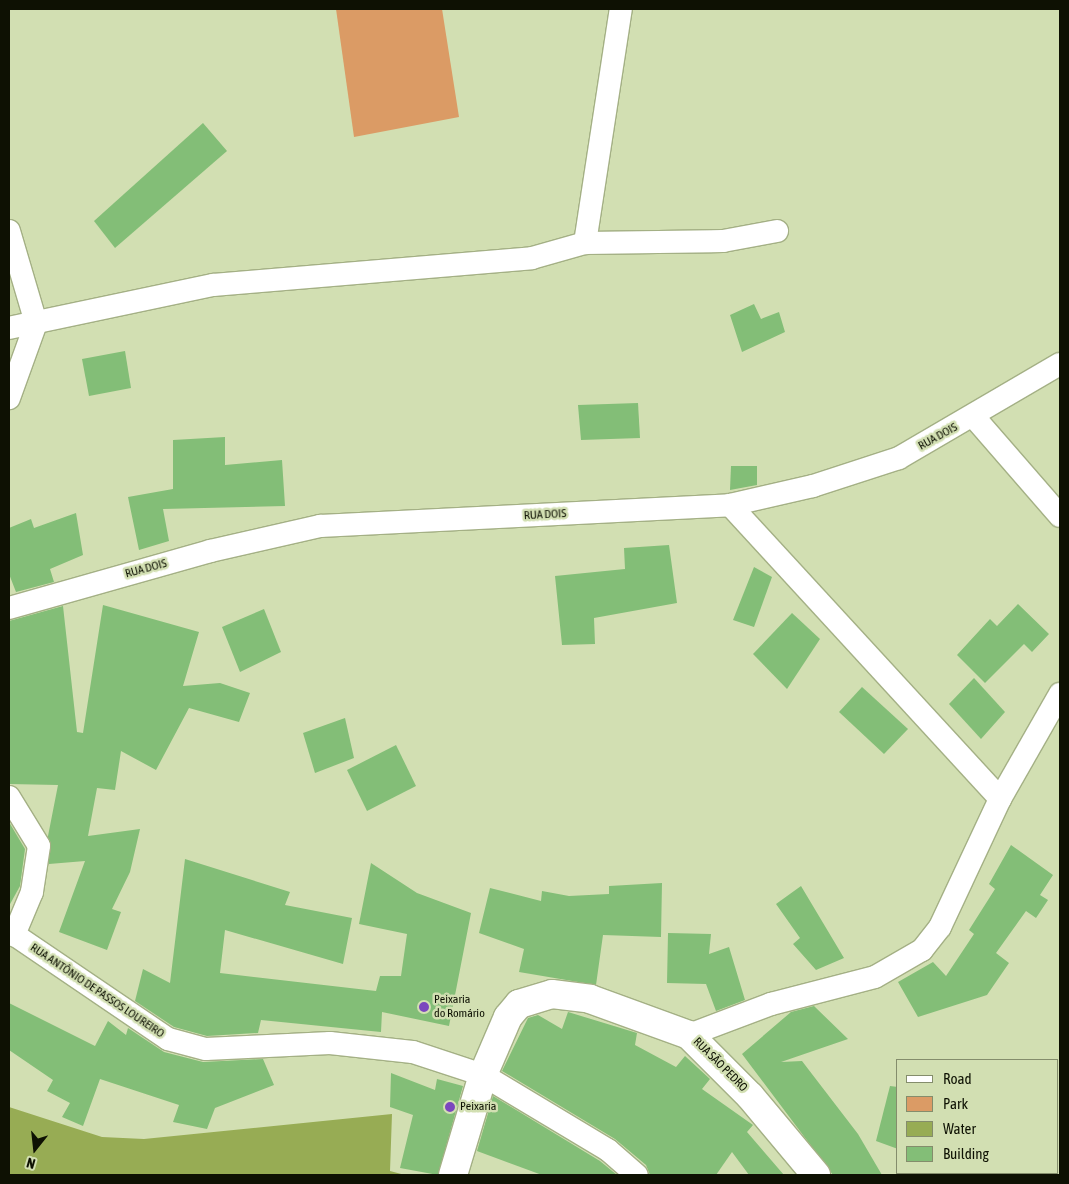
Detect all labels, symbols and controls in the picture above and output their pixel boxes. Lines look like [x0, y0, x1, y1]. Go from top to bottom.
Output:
street label: RUA DOIS [916, 420, 960, 454]
street label: RUA DOIS [523, 507, 567, 523]
street label: RUA DOIS [124, 557, 168, 581]
street label: RUA ANTÔNIO DE PASSOS LOUREIRO [27, 941, 167, 1041]
place label: Peixaria do Romário [434, 993, 485, 1021]
marker: Peixaria do Romário [418, 1001, 430, 1013]
street label: RUA SÃO PEDRO [690, 1035, 750, 1095]
legend [896, 1059, 1059, 1174]
text: Road [943, 1070, 972, 1087]
text: Park [943, 1095, 968, 1112]
place label: Peixaria [460, 1100, 496, 1114]
marker: Peixaria [444, 1101, 456, 1113]
text: Water [943, 1120, 976, 1137]
north arrow [10, 1124, 60, 1174]
text: Building [943, 1145, 989, 1162]
text: N [25, 1155, 37, 1172]

